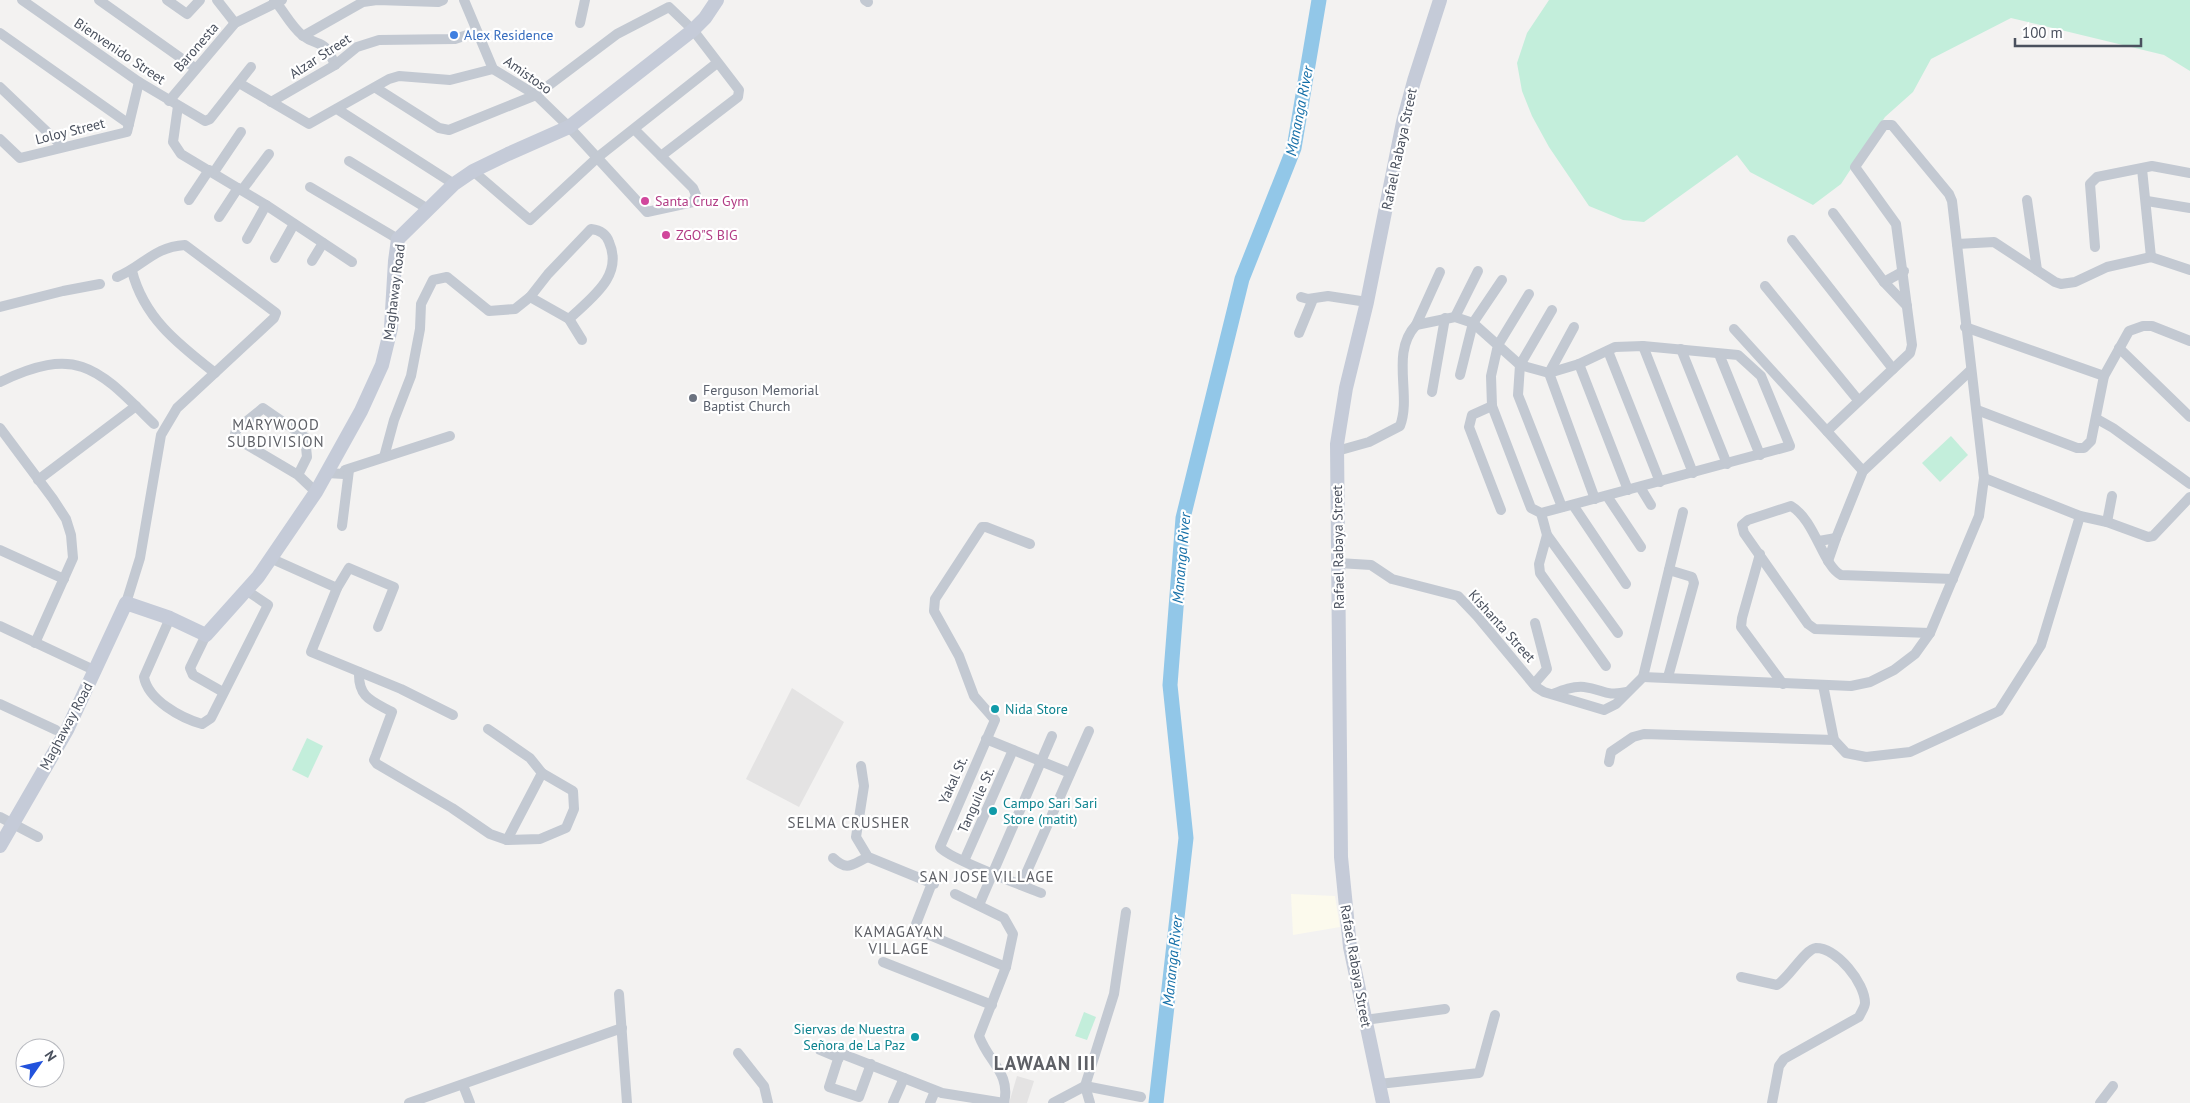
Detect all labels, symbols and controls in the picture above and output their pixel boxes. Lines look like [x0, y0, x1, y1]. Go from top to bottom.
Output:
street label: Bienvenido Street [71, 14, 169, 88]
scale bar [2015, 15, 2141, 47]
street label: Baronesta [170, 19, 222, 75]
text: 100 m [2022, 23, 2063, 42]
place label: Alex Residence [464, 26, 553, 44]
street label: Alzar Street [286, 29, 354, 83]
marker: Alex Residence [448, 29, 460, 41]
street label: Amistoso [500, 52, 556, 98]
water label: Mananga River [1281, 63, 1317, 157]
street label: Rafael Rabaya Street [1377, 86, 1421, 212]
street label: Loloy Street [33, 114, 107, 148]
place label: Santa Cruz Gym [655, 192, 749, 210]
marker: Santa Cruz Gym [639, 195, 651, 207]
place label: ZGO"S BIG [676, 226, 738, 244]
marker: ZGO"S BIG [660, 229, 672, 241]
street label: Maghaway Road [379, 243, 409, 341]
place label: Ferguson Memorial Baptist Church [703, 381, 819, 415]
marker: Ferguson Memorial Baptist Church [687, 392, 699, 404]
district label: MARYWOOD SUBDIVISION [227, 415, 325, 451]
street label: Rafael Rabaya Street [1328, 485, 1348, 609]
water label: Mananga River [1168, 511, 1195, 604]
street label: Kishanta Street [1465, 586, 1540, 666]
street label: Maghaway Road [35, 679, 97, 773]
place label: Nida Store [1005, 700, 1068, 718]
marker: Nida Store [989, 703, 1001, 715]
street label: Yakal St. [934, 753, 972, 807]
street label: Tanguile St. [954, 764, 998, 836]
place label: Campo Sari Sari Store (matit) [1003, 794, 1097, 828]
marker: Campo Sari Sari Store (matit) [987, 805, 999, 817]
district label: SELMA CRUSHER [787, 813, 911, 832]
district label: SAN JOSE VILLAGE [919, 867, 1055, 886]
street label: Rafael Rabaya Street [1336, 903, 1376, 1029]
water label: Mananga River [1158, 914, 1186, 1007]
district label: KAMAGAYAN VILLAGE [854, 922, 944, 958]
place label: Siervas de Nuestra Señora de La Paz [794, 1020, 905, 1054]
marker: Siervas de Nuestra Señora de La Paz [909, 1031, 921, 1043]
north arrow [15, 1038, 65, 1088]
text: N [41, 1047, 61, 1065]
district label: LAWAAN III [994, 1051, 1096, 1075]

